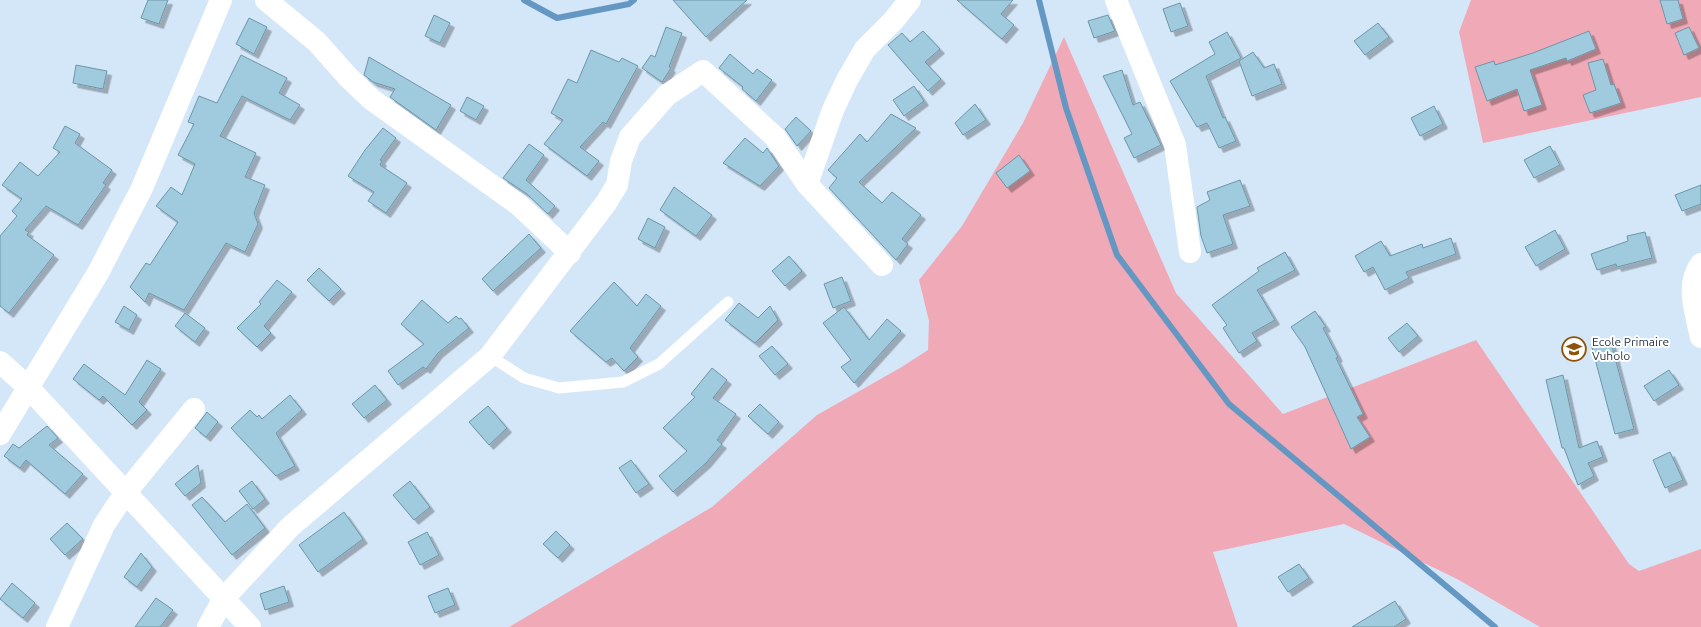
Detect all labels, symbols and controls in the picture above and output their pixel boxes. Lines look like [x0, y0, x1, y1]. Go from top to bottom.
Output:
place label: Ecole Primaire Vuholo [1592, 335, 1669, 362]
school or university icon: Ecole Primaire Vuholo [1561, 336, 1587, 362]

